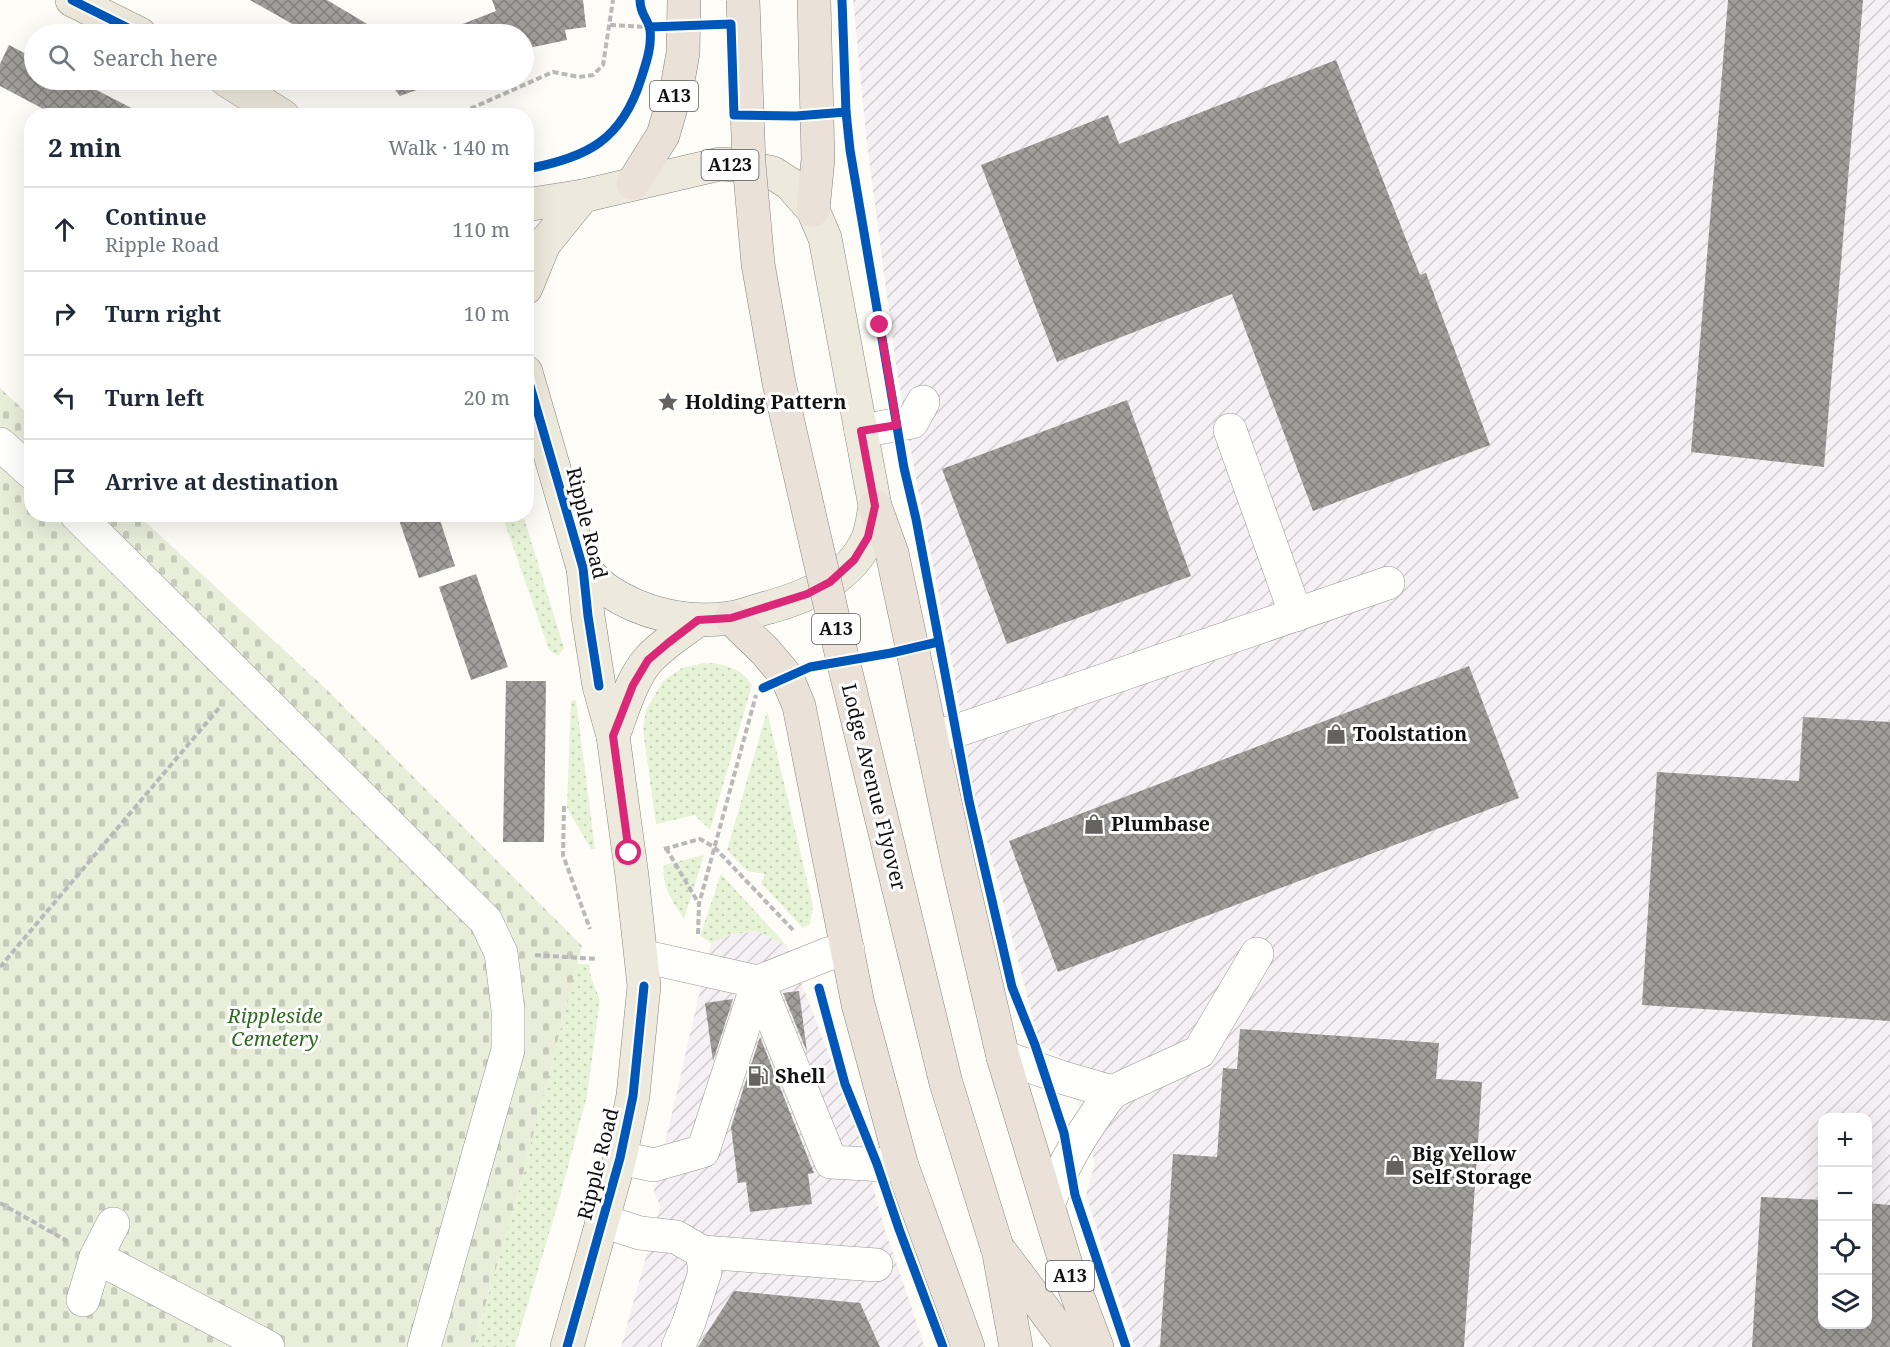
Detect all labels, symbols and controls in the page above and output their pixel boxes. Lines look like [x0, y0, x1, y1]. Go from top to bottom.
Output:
search box [24, 24, 534, 90]
icon: search [45, 41, 78, 74]
text: Search here [93, 42, 218, 72]
road number: A13 [650, 81, 698, 111]
text: 2 min [48, 129, 122, 165]
text: Walk · 140 m [388, 134, 510, 161]
road number: A123 [702, 150, 758, 180]
text: Continue [105, 201, 207, 231]
icon: ahead [48, 213, 81, 246]
text: 110 m [452, 216, 510, 243]
text: Ripple Road [105, 231, 219, 258]
icon: right [48, 297, 81, 330]
text: Turn right [105, 298, 221, 328]
text: 10 m [464, 300, 510, 327]
route end [866, 311, 892, 337]
icon: left [48, 381, 81, 414]
text: Turn left [105, 382, 204, 412]
text: 20 m [464, 384, 510, 411]
place label: Holding Pattern [685, 388, 847, 415]
place icon: Holding Pattern [656, 390, 680, 414]
street label: Ripple Road [561, 464, 614, 582]
icon: arrive [48, 465, 81, 498]
text: Arrive at destination [105, 466, 339, 496]
road number: A13 [812, 614, 860, 644]
street label: Lodge Avenue Flyover [836, 681, 913, 894]
place label: Toolstation [1353, 720, 1467, 747]
shop icon: Toolstation [1324, 722, 1348, 746]
place label: Plumbase [1111, 810, 1210, 837]
shop icon: Plumbase [1082, 812, 1106, 836]
route start [615, 839, 641, 865]
park label: Rippleside Cemetery [226, 1002, 323, 1052]
place label: Shell [775, 1062, 825, 1089]
fuel station icon: Shell [746, 1064, 770, 1088]
street label: Ripple Road [571, 1105, 624, 1223]
map controls [1818, 1113, 1872, 1329]
button: + [1818, 1113, 1872, 1167]
place label: Big Yellow Self Storage [1412, 1140, 1532, 1190]
shop icon: Big Yellow Self Storage [1383, 1153, 1407, 1177]
button: − [1818, 1167, 1872, 1221]
button: locate [1818, 1221, 1872, 1275]
road number: A13 [1046, 1261, 1094, 1291]
button: layers [1818, 1275, 1872, 1329]

